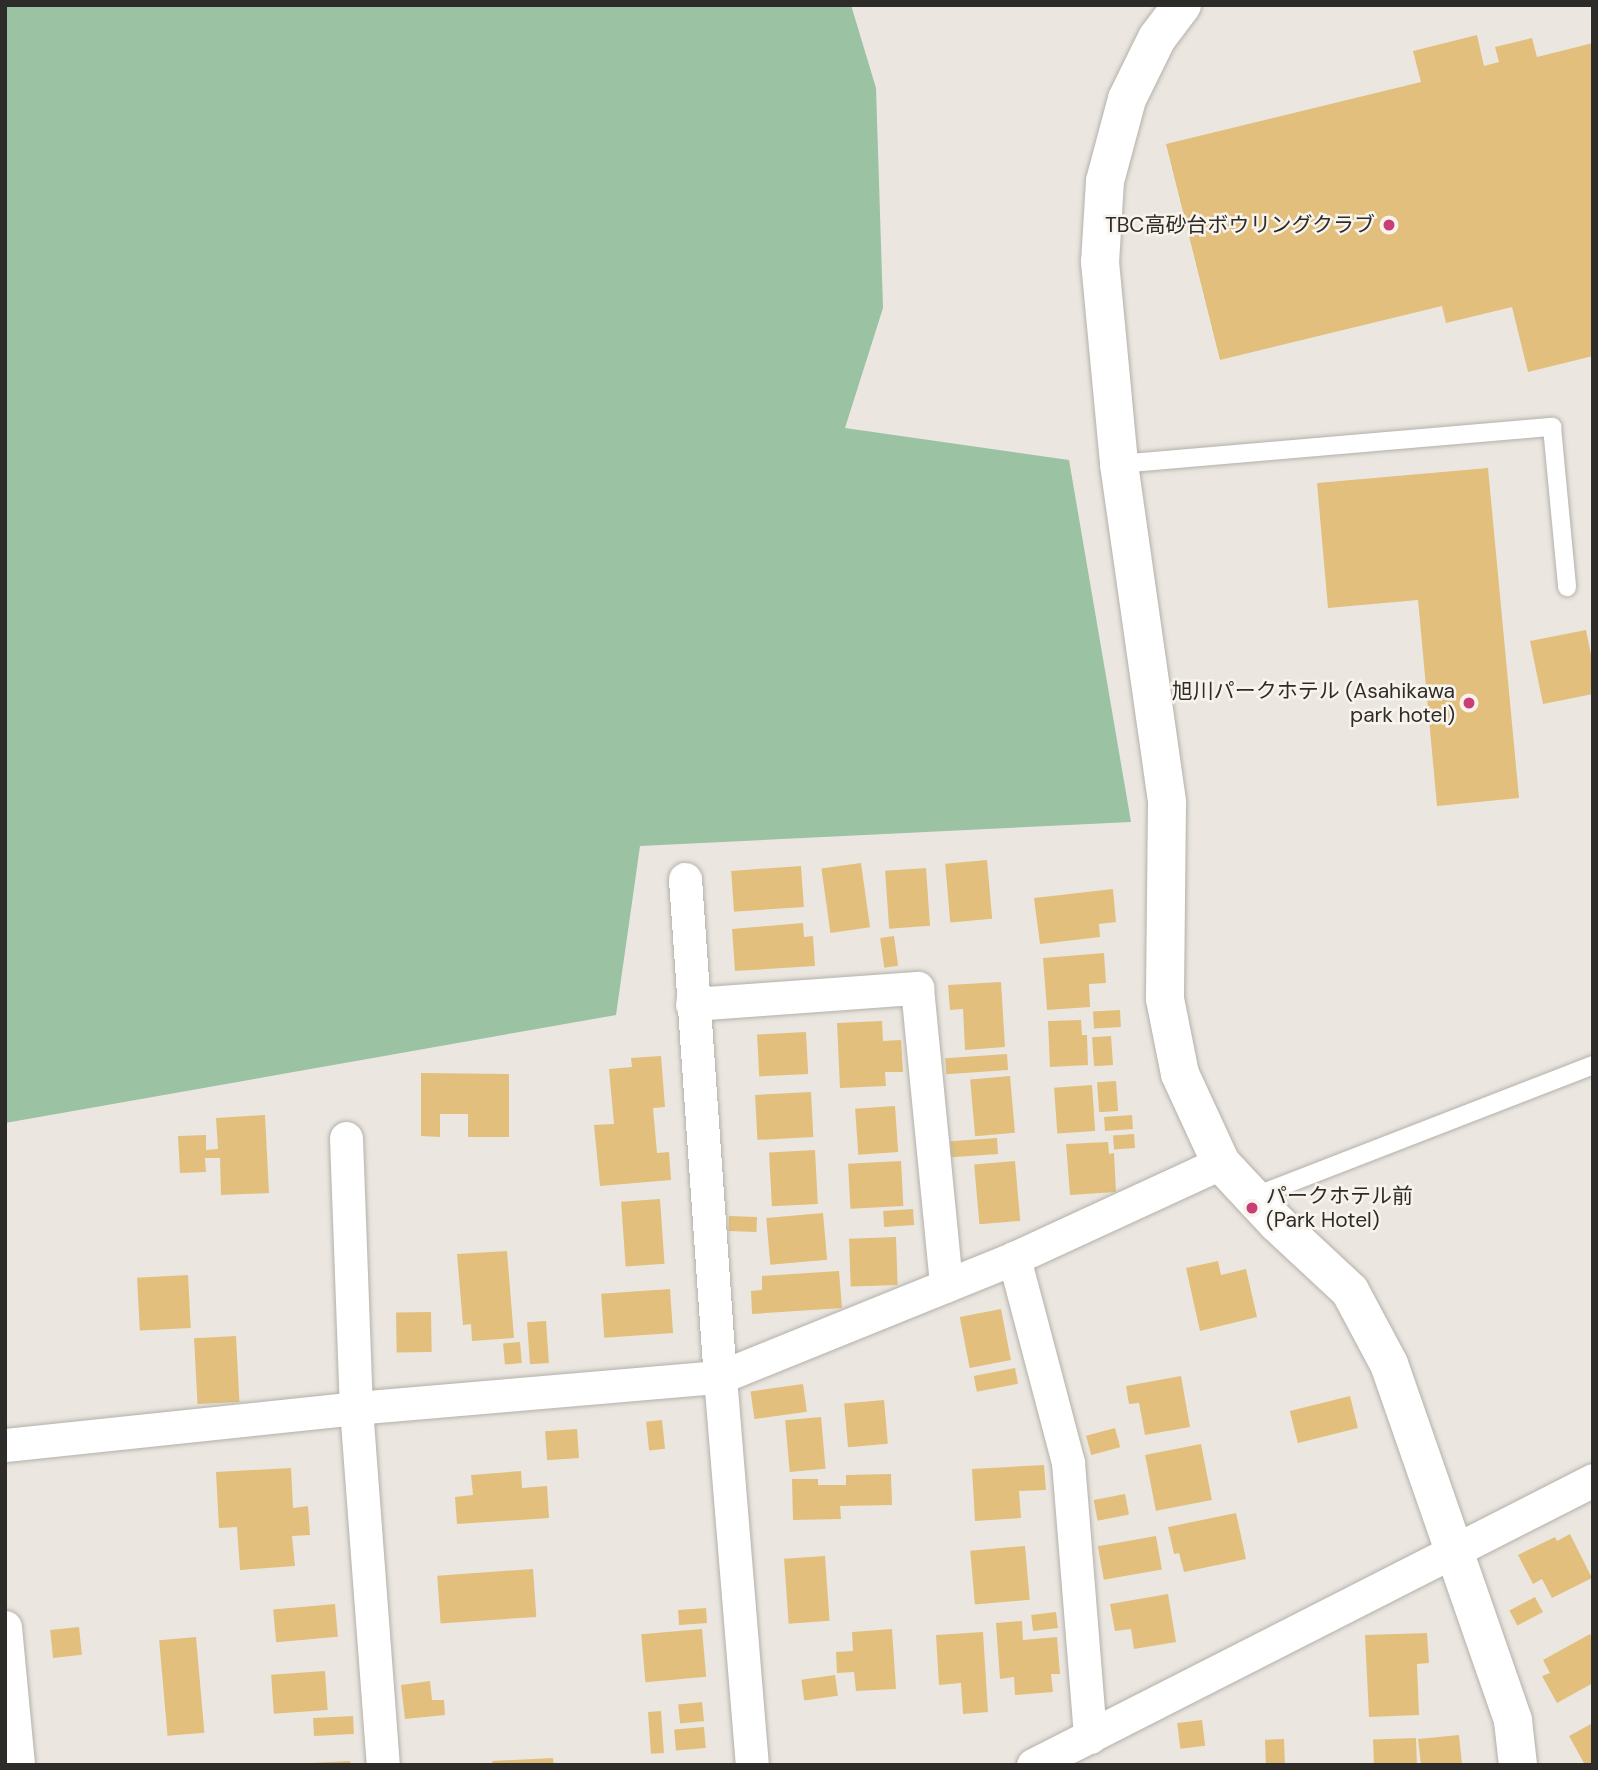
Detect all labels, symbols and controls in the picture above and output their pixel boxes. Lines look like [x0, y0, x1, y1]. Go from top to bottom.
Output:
place label: TBC高砂台ボウリングクラブ [1104, 212, 1375, 238]
marker: TBC高砂台ボウリングクラブ [1381, 217, 1397, 233]
place label: 旭川パークホテル (Asahikawa park hotel) [1172, 678, 1455, 728]
marker: 旭川パークホテル (Asahikawa park hotel) [1461, 695, 1477, 711]
place label: パークホテル前 (Park Hotel) [1266, 1183, 1413, 1233]
marker: パークホテル前 (Park Hotel) [1244, 1200, 1260, 1216]

